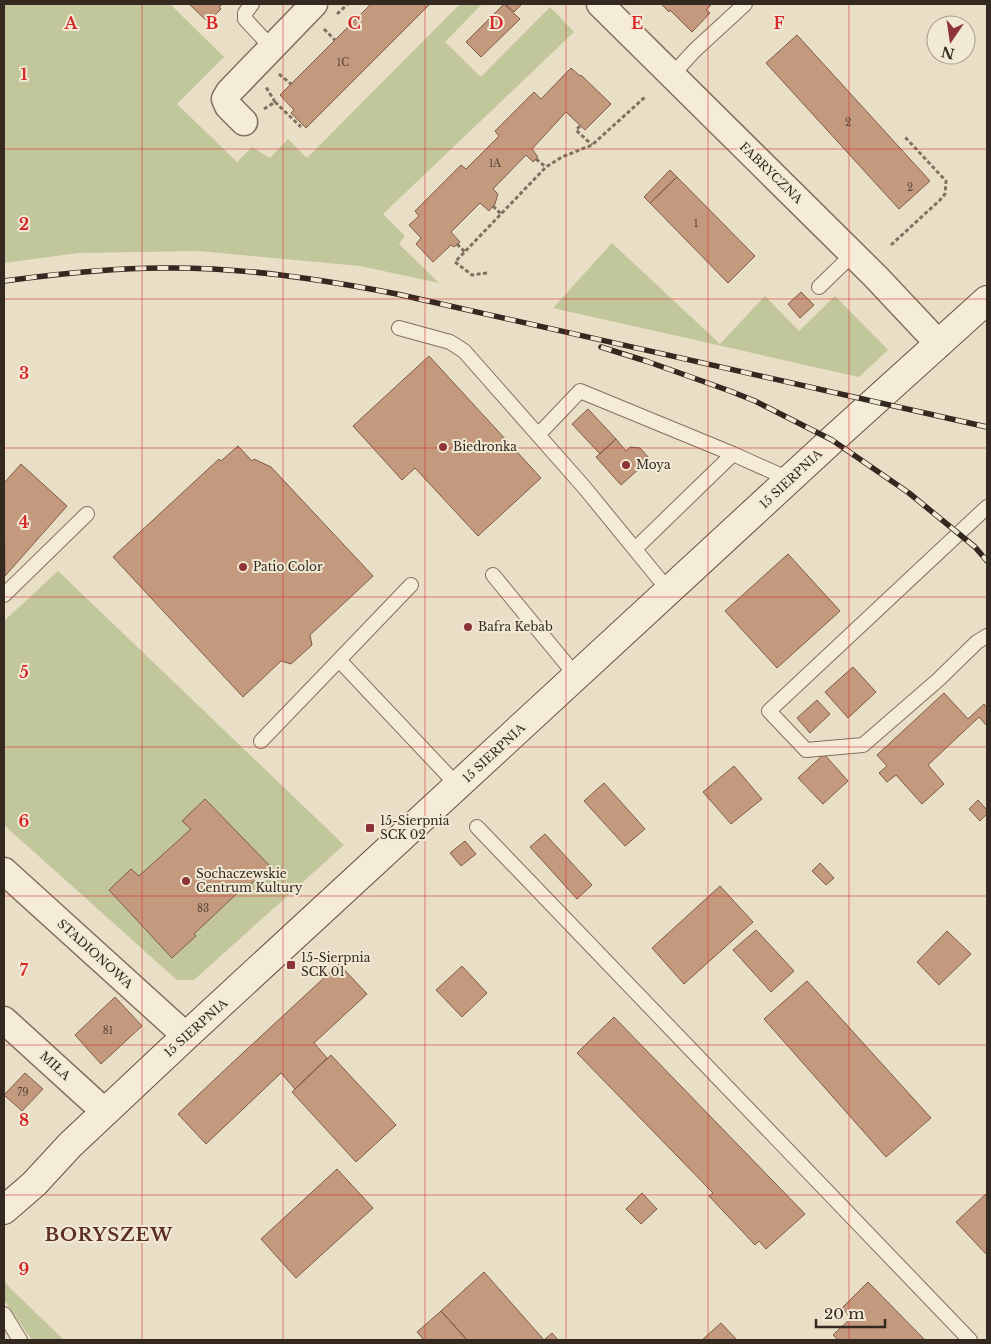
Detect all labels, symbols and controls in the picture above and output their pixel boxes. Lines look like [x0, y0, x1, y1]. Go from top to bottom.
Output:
text: A [64, 13, 79, 33]
text: B [206, 13, 219, 33]
text: C [347, 13, 361, 33]
text: D [489, 13, 503, 33]
text: E [631, 13, 643, 33]
text: F [773, 13, 785, 33]
north arrow [926, 15, 976, 65]
text: N [940, 42, 957, 63]
house number: 1C [337, 56, 349, 69]
text: 1 [21, 64, 28, 84]
house number: 2 [845, 116, 851, 129]
street label: FABRYCZNA [737, 139, 807, 207]
house number: 1A [489, 157, 501, 170]
house number: 2 [907, 181, 913, 194]
text: 2 [19, 214, 29, 234]
house number: 1 [694, 217, 698, 230]
text: 3 [19, 363, 29, 383]
place label: Biedronka [453, 439, 517, 454]
marker: Biedronka [437, 441, 449, 453]
street label: 15 SIERPNIA [756, 445, 825, 511]
place label: Moya [636, 457, 671, 472]
marker: Moya [620, 459, 632, 471]
text: 4 [19, 512, 29, 532]
place label: Patio Color [253, 559, 323, 574]
marker: Patio Color [237, 561, 249, 573]
place label: Bafra Kebab [478, 619, 553, 634]
marker: Bafra Kebab [462, 621, 474, 633]
text: 5 [19, 662, 29, 682]
street label: 15 SIERPNIA [459, 719, 528, 785]
text: 6 [19, 811, 30, 831]
place label: 15-Sierpnia SCK 02 [380, 813, 450, 842]
marker: 15-Sierpnia SCK 02 [364, 822, 376, 834]
place label: Sochaczewskie Centrum Kultury [196, 866, 303, 895]
marker: Sochaczewskie Centrum Kultury [180, 875, 192, 887]
house number: 83 [197, 902, 209, 915]
street label: STADIONOWA [55, 916, 137, 992]
place label: 15-Sierpnia SCK 01 [301, 950, 371, 979]
marker: 15-Sierpnia SCK 01 [285, 959, 297, 971]
text: 7 [20, 960, 29, 980]
street label: 15 SIERPNIA [161, 995, 231, 1060]
house number: 81 [103, 1024, 113, 1037]
street label: MIŁA [37, 1048, 74, 1084]
house number: 79 [17, 1086, 29, 1099]
text: 8 [19, 1110, 29, 1130]
district label: BORYSZEW [45, 1224, 173, 1246]
text: 9 [19, 1259, 30, 1279]
scale bar [816, 1296, 885, 1328]
text: 20 m [824, 1304, 864, 1323]

